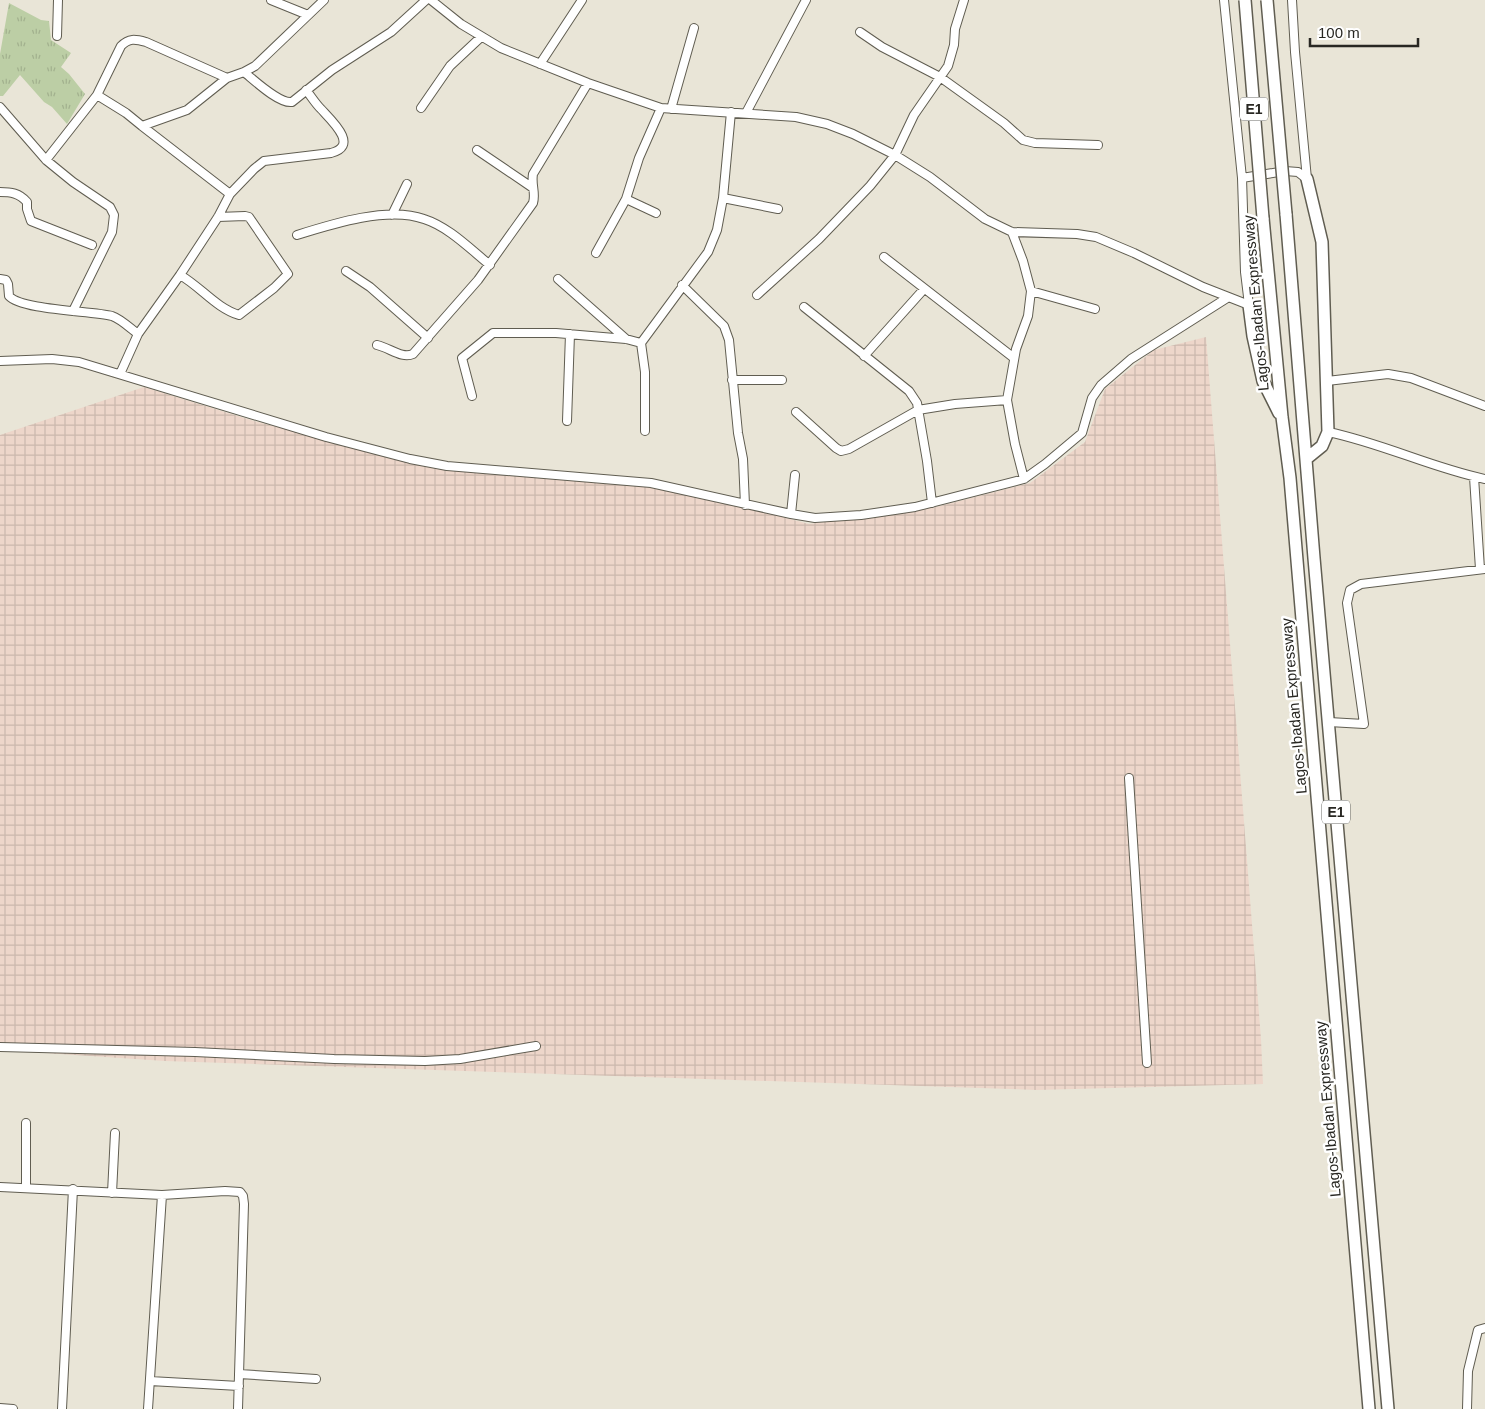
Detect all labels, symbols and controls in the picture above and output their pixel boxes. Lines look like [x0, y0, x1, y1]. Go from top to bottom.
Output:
scale bar [1310, 15, 1418, 47]
text: 100 m [1318, 24, 1360, 41]
road number: E1 [1240, 98, 1268, 120]
street label: Lagos-Ibadan Expressway [1239, 214, 1272, 392]
street label: Lagos-Ibadan Expressway [1277, 617, 1310, 795]
road number: E1 [1322, 800, 1350, 824]
street label: Lagos-Ibadan Expressway [1311, 1020, 1344, 1198]

